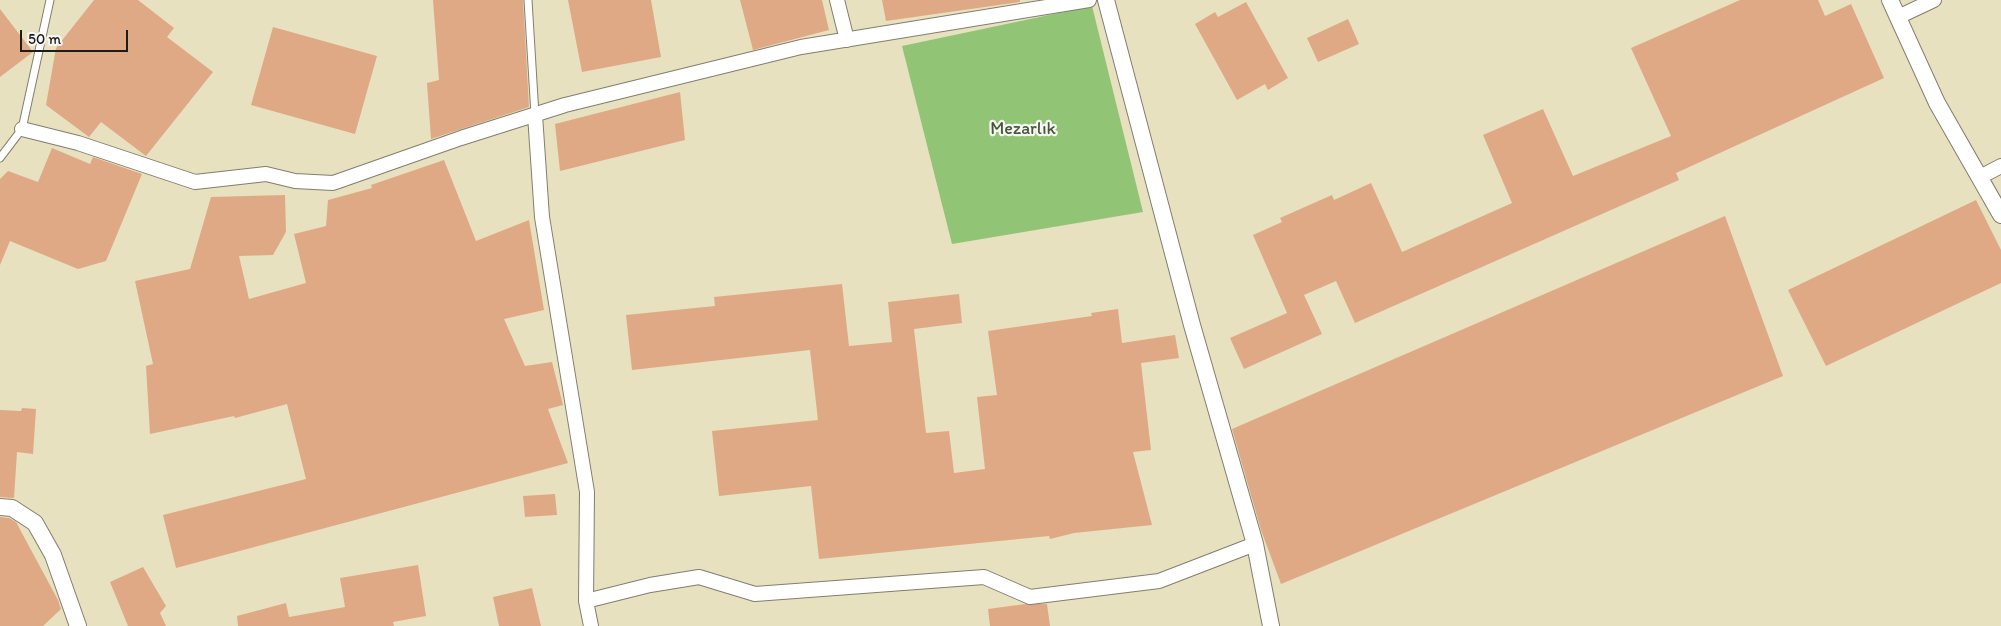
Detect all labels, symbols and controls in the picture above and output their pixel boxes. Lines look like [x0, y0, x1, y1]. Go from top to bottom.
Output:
scale bar [22, 20, 130, 52]
text: 50 m [28, 30, 61, 48]
park label: Mezarlık [990, 118, 1056, 140]

